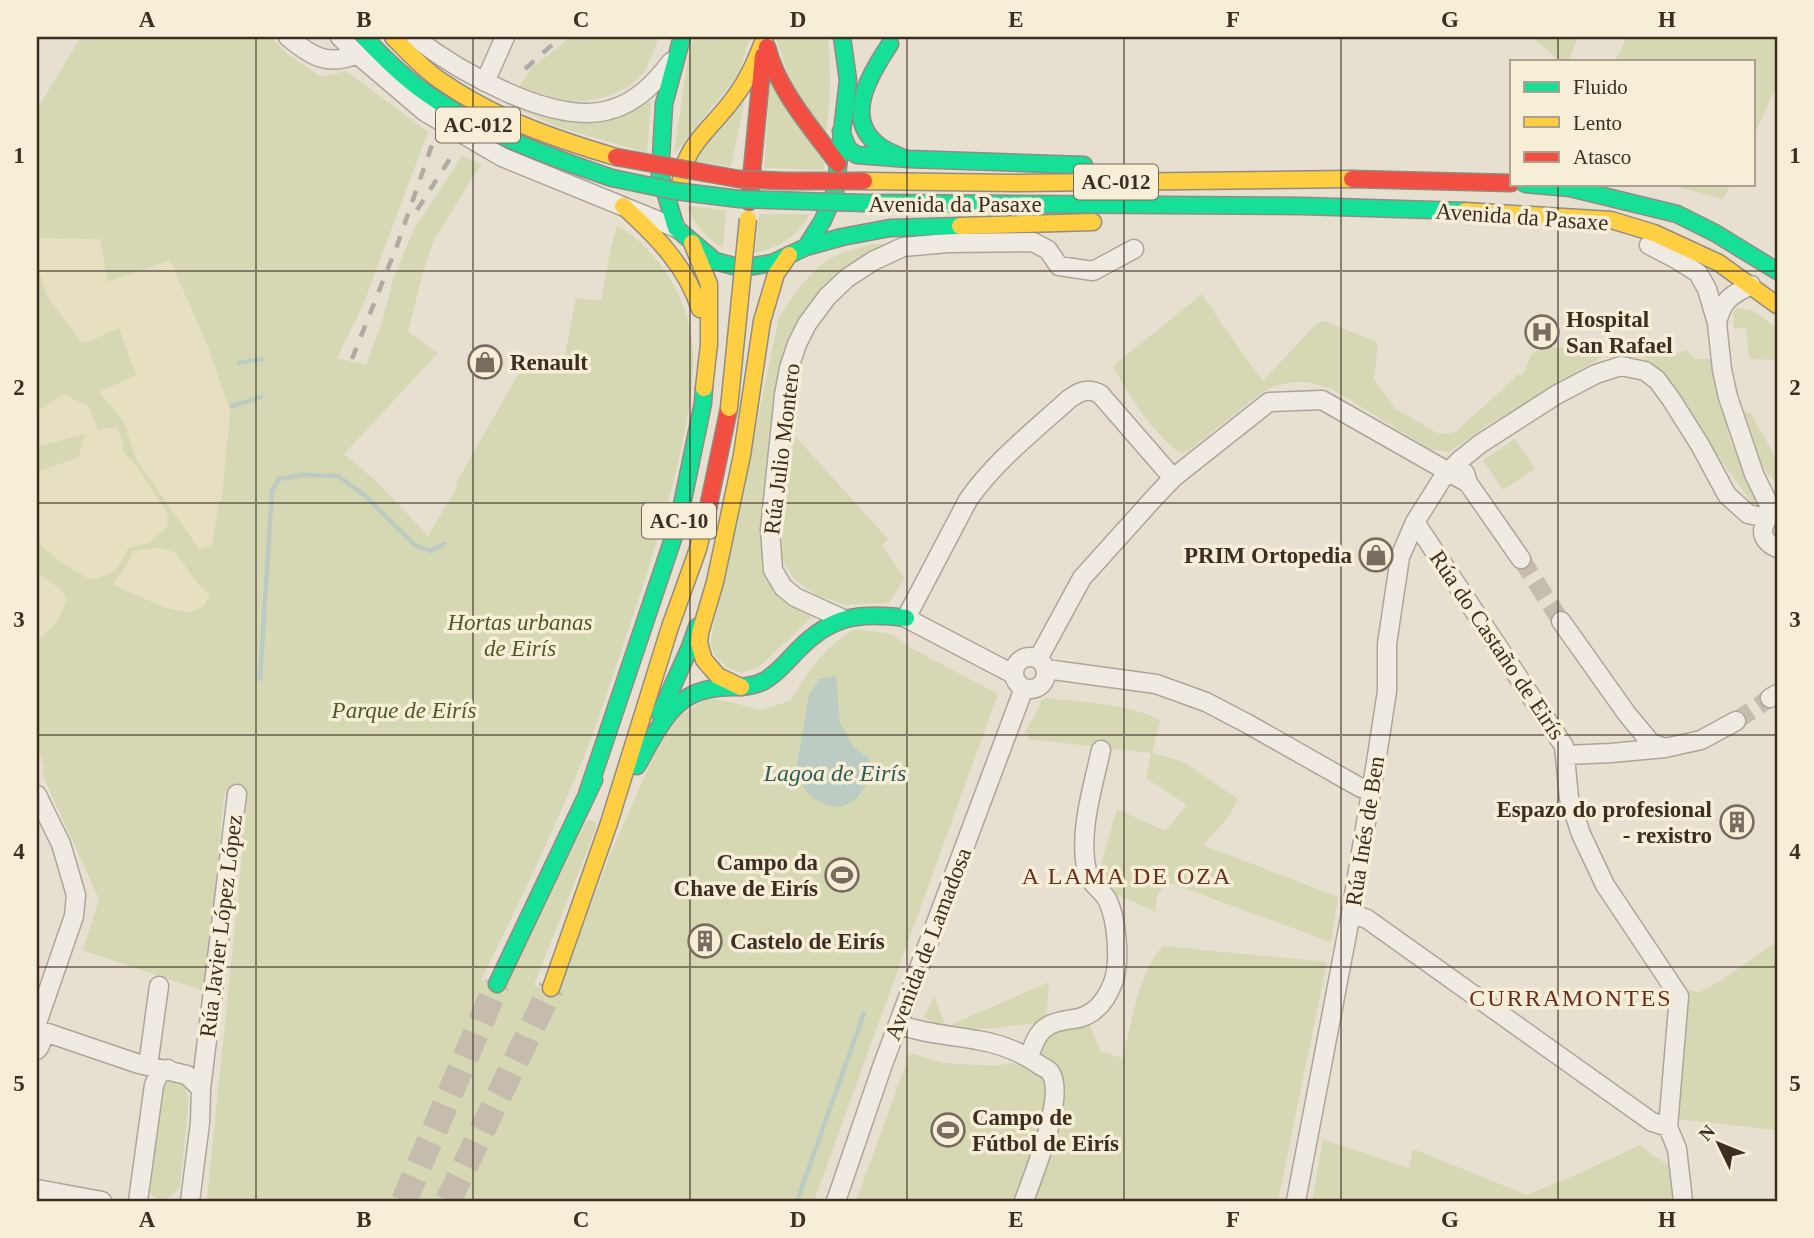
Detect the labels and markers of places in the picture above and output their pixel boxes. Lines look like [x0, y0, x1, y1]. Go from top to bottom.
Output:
place label: Hospital San Rafael [1566, 307, 1673, 358]
hospital icon: Hospital San Rafael [1523, 313, 1561, 351]
shop icon: Renault [466, 343, 504, 381]
place label: Renault [510, 350, 588, 375]
shop icon: PRIM Ortopedia [1357, 536, 1395, 574]
place label: PRIM Ortopedia [1184, 543, 1352, 568]
place label: Espazo do profesional - rexistro [1496, 797, 1712, 848]
building icon: Espazo do profesional - rexistro [1718, 803, 1756, 841]
place label: Campo da Chave de Eirís [674, 850, 818, 901]
sports icon: Campo da Chave de Eirís [823, 856, 861, 894]
building icon: Castelo de Eirís [686, 922, 724, 960]
place label: Castelo de Eirís [730, 929, 885, 954]
place label: Campo de Fútbol de Eirís [972, 1105, 1119, 1156]
sports icon: Campo de Fútbol de Eirís [929, 1111, 967, 1149]

